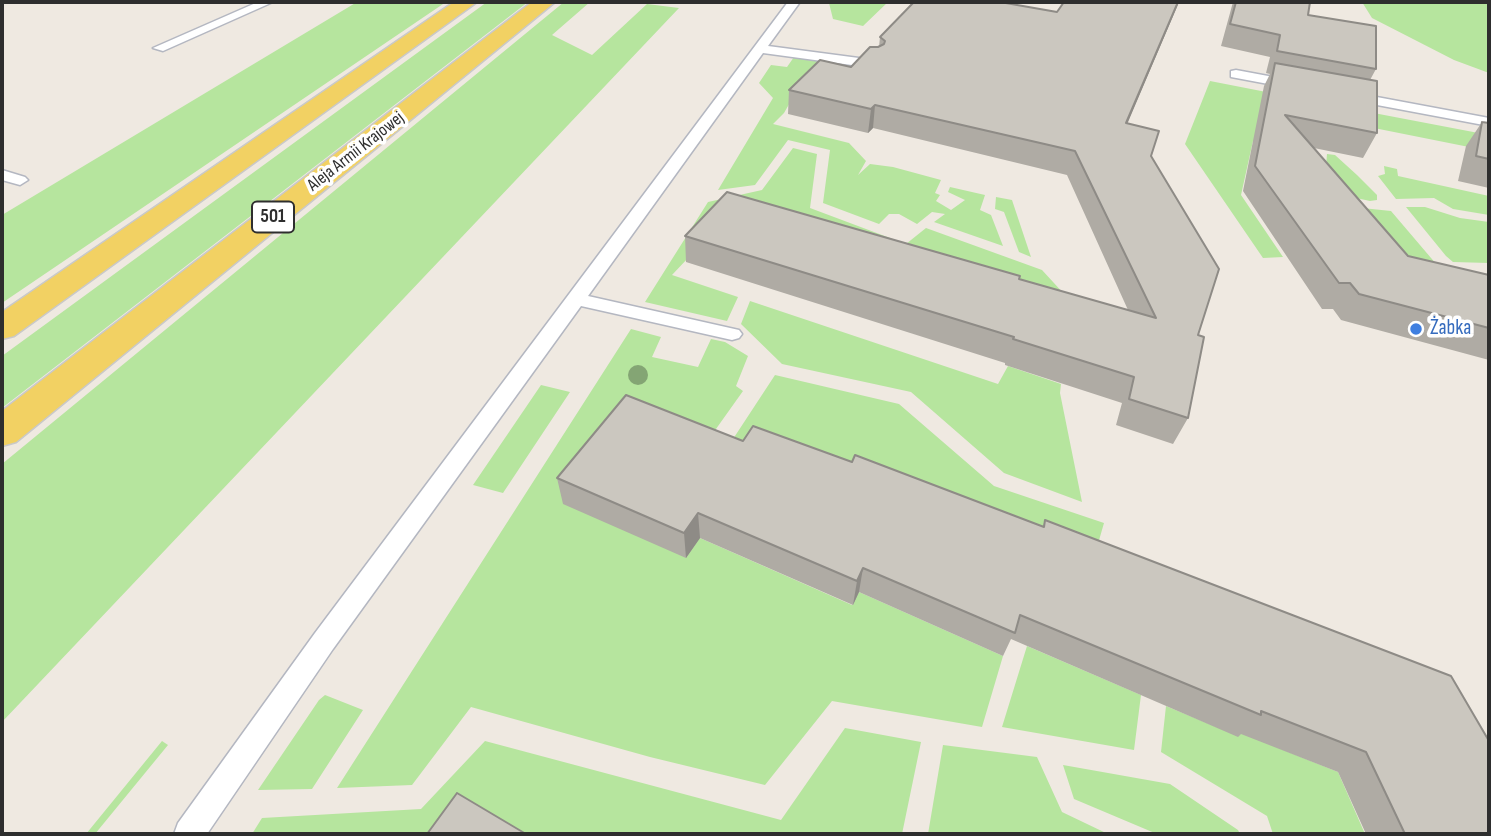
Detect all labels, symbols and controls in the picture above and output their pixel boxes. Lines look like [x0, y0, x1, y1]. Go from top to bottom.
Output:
street label: Aleja Armii Krajowej [303, 108, 409, 196]
road number: 501 [252, 202, 294, 232]
place label: Żabka [1430, 316, 1471, 342]
marker: Żabka [1408, 321, 1424, 337]

